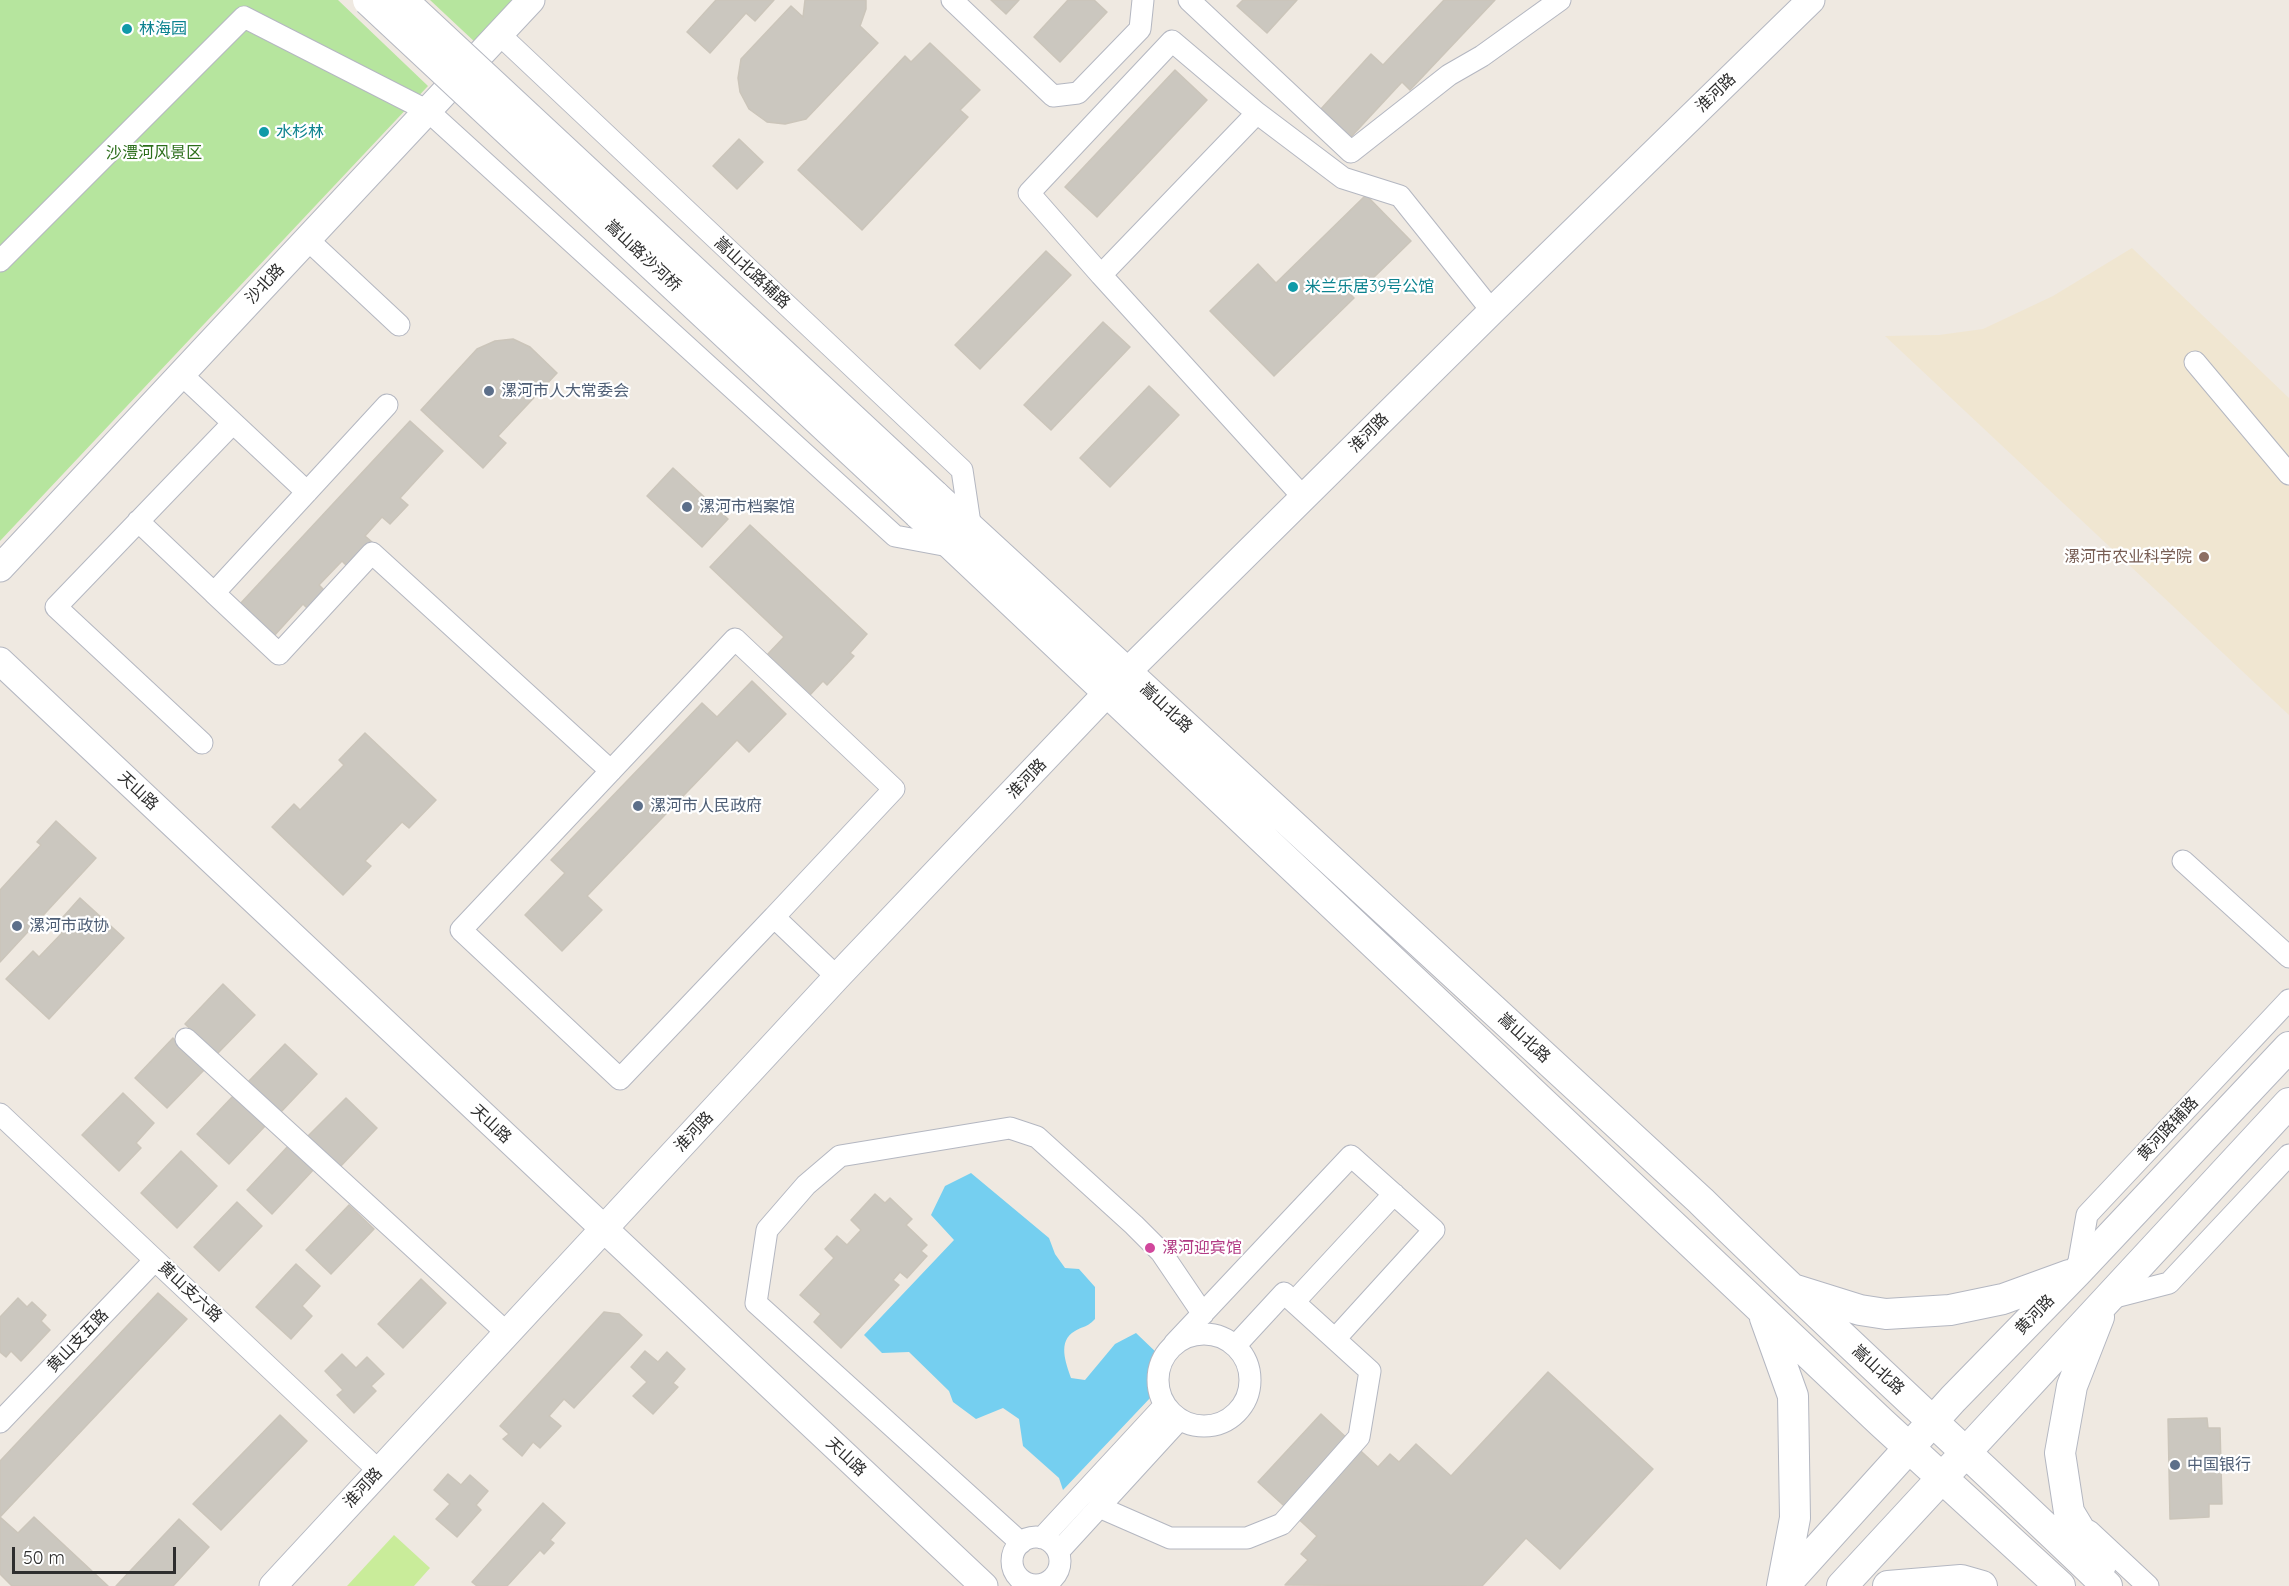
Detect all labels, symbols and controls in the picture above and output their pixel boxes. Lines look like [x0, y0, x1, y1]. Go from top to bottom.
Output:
place label: 林海园 [139, 19, 187, 39]
marker: 林海园 [120, 22, 134, 36]
street label: 淮河路 [1692, 69, 1740, 117]
place label: 水杉林 [276, 122, 324, 142]
marker: 水杉林 [257, 125, 271, 139]
park label: 沙澧河风景区 [106, 143, 202, 163]
street label: 嵩山路沙河桥 [601, 216, 685, 296]
street label: 嵩山北路辅路 [710, 233, 794, 313]
street label: 沙北路 [242, 260, 288, 308]
place label: 米兰乐居39号公馆 [1305, 277, 1434, 297]
marker: 米兰乐居39号公馆 [1286, 280, 1300, 294]
place label: 漯河市人大常委会 [501, 381, 629, 401]
marker: 漯河市人大常委会 [482, 384, 496, 398]
street label: 淮河路 [1345, 409, 1393, 457]
place label: 漯河市档案馆 [699, 497, 795, 517]
marker: 漯河市档案馆 [680, 500, 694, 514]
place label: 漯河市农业科学院 [2064, 547, 2192, 567]
marker: 漯河市农业科学院 [2197, 550, 2211, 564]
street label: 嵩山北路 [1136, 679, 1196, 737]
street label: 淮河路 [1003, 755, 1051, 803]
street label: 天山路 [114, 768, 162, 814]
place label: 漯河市人民政府 [650, 796, 762, 816]
marker: 漯河市人民政府 [631, 799, 645, 813]
place label: 漯河市政协 [29, 916, 109, 936]
marker: 漯河市政协 [10, 919, 24, 933]
street label: 嵩山北路 [1494, 1009, 1554, 1067]
street label: 黄河路辅路 [2134, 1093, 2202, 1165]
street label: 天山路 [467, 1101, 515, 1147]
street label: 淮河路 [671, 1108, 717, 1156]
place label: 漯河迎宾馆 [1162, 1238, 1242, 1258]
marker: 漯河迎宾馆 [1143, 1241, 1157, 1255]
street label: 黄山支六路 [154, 1258, 226, 1326]
street label: 黄河路 [2011, 1291, 2059, 1339]
street label: 黄山支五路 [43, 1306, 113, 1376]
street label: 嵩山北路 [1848, 1341, 1908, 1399]
street label: 天山路 [822, 1434, 870, 1480]
place label: 中国银行 [2187, 1455, 2251, 1475]
marker: 中国银行 [2168, 1458, 2182, 1472]
street label: 淮河路 [340, 1464, 386, 1512]
scale bar [15, 1535, 178, 1573]
text: 50 m [23, 1546, 65, 1569]

